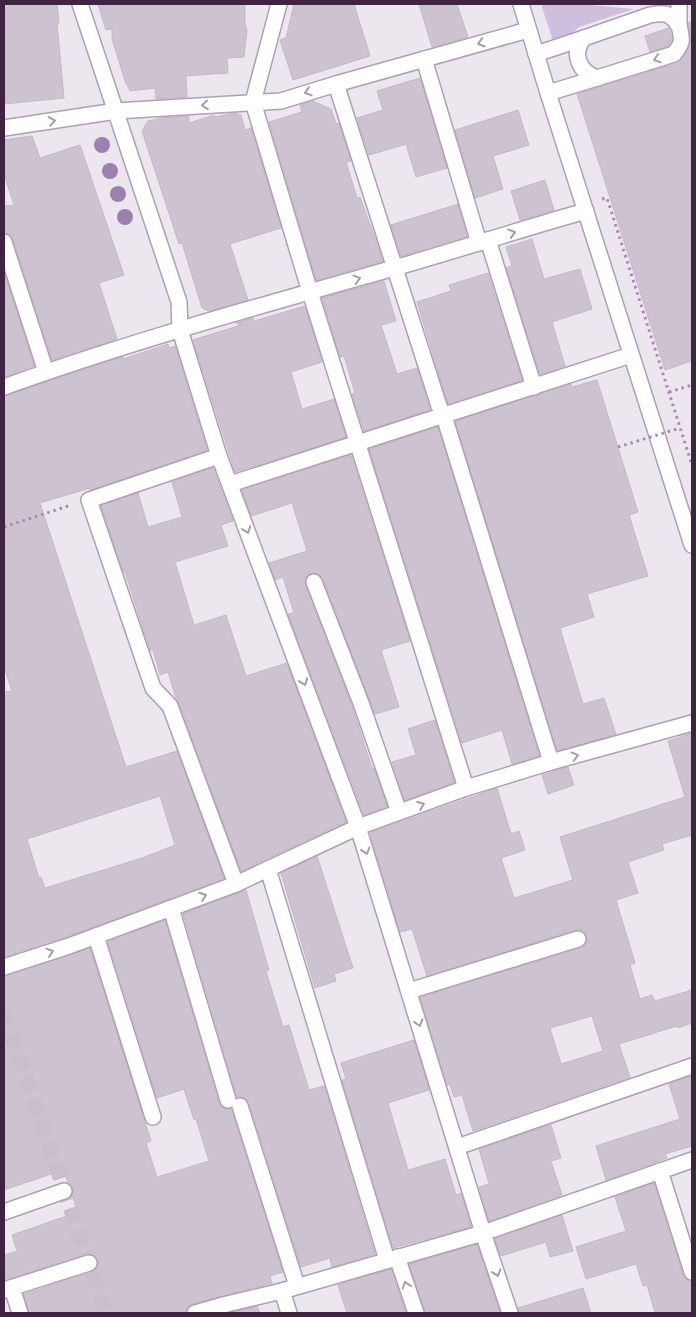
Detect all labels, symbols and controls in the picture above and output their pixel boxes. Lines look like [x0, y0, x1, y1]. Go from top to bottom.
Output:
one-way arrow [478, 37, 486, 47]
one-way arrow [653, 54, 661, 64]
one-way arrow [305, 87, 313, 97]
one-way arrow [200, 99, 208, 110]
one-way arrow [48, 116, 56, 126]
one-way arrow [508, 228, 516, 238]
one-way arrow [352, 274, 360, 284]
one-way arrow [241, 525, 251, 534]
one-way arrow [298, 678, 308, 686]
one-way arrow [571, 751, 579, 761]
one-way arrow [416, 800, 424, 810]
one-way arrow [360, 847, 370, 855]
one-way arrow [198, 892, 207, 902]
one-way arrow [45, 948, 54, 958]
one-way arrow [413, 1019, 423, 1027]
one-way arrow [491, 1269, 501, 1277]
one-way arrow [402, 1281, 412, 1290]

